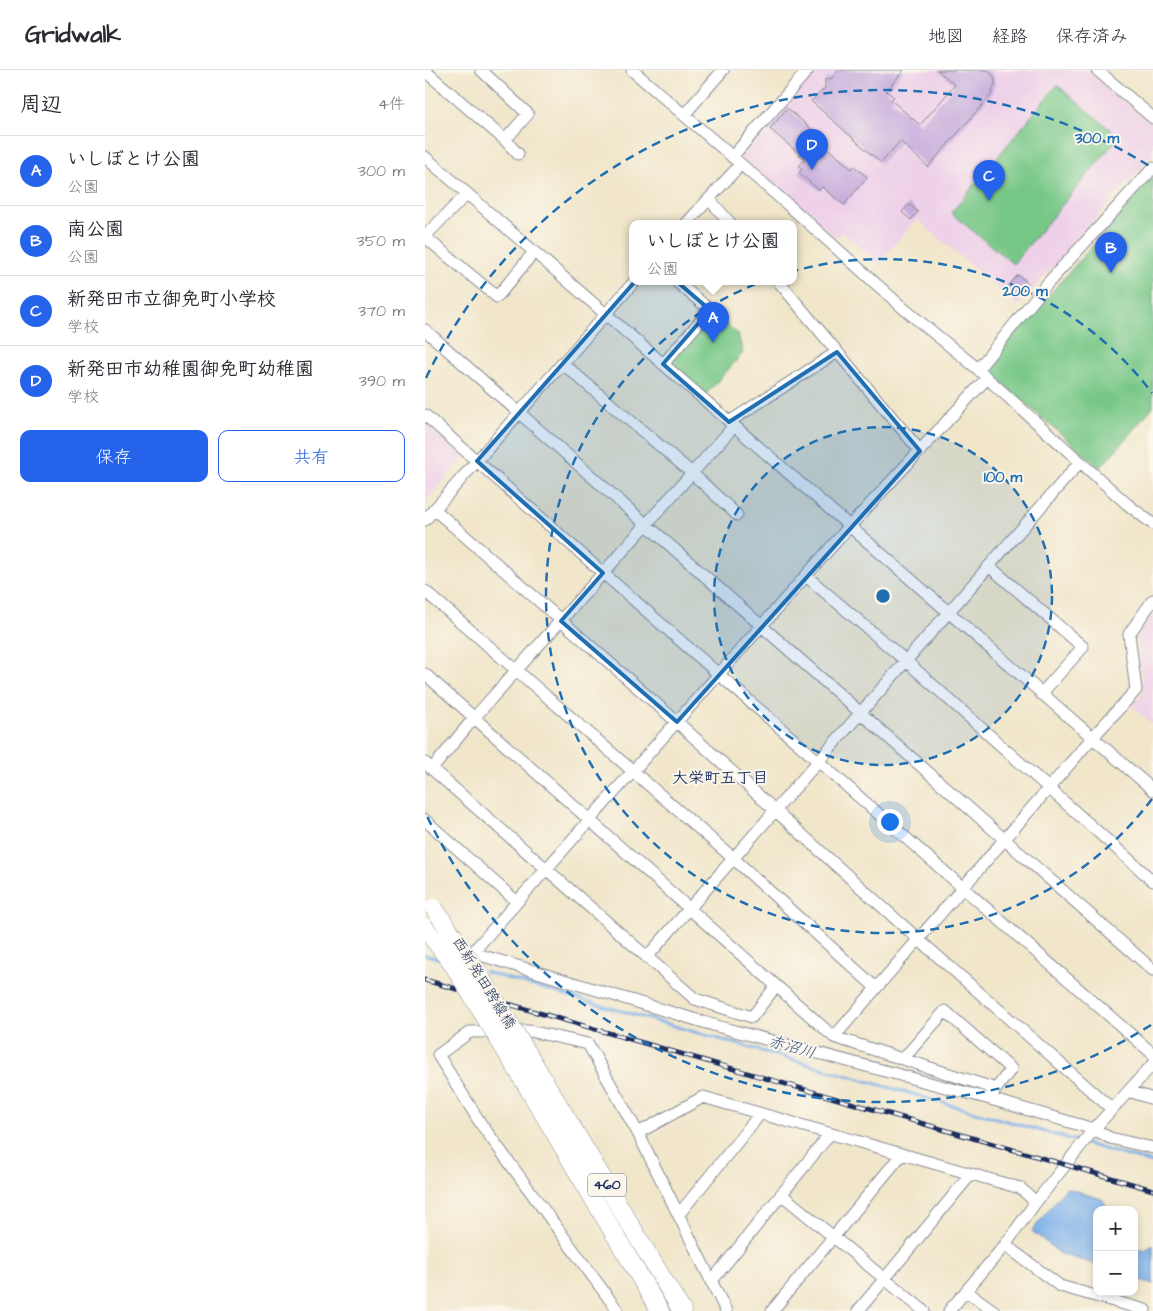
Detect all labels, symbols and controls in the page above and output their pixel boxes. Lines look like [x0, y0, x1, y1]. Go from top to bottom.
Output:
text: Gridwalk [25, 18, 121, 52]
text: 地図 [928, 24, 964, 49]
text: 経路 [992, 24, 1028, 49]
text: 保存済み [1056, 24, 1128, 49]
text: 周辺 [20, 90, 62, 119]
text: 4件 [378, 93, 405, 115]
text: 300 m [1074, 128, 1119, 149]
pin: D [796, 129, 828, 170]
text: いしぼとけ公園 [67, 146, 200, 173]
text: A [31, 160, 41, 182]
text: 300 m [358, 160, 405, 182]
pin: C [973, 160, 1005, 201]
text: 公園 [67, 176, 99, 198]
text: 南公園 [67, 216, 124, 243]
popup [629, 220, 797, 285]
text: いしぼとけ公園 [646, 228, 780, 255]
text: B [30, 230, 42, 252]
text: 350 m [357, 230, 405, 252]
pin: B [1095, 232, 1127, 273]
text: 公園 [67, 246, 99, 268]
text: 公園 [646, 258, 679, 280]
text: 200 m [1001, 281, 1048, 302]
text: 新発田市立御免町小学校 [67, 286, 276, 313]
text: C [30, 300, 42, 322]
text: 370 m [358, 300, 405, 322]
pin: A [697, 302, 729, 343]
text: 学校 [67, 316, 99, 338]
text: 新発田市幼稚園御免町幼稚園 [67, 356, 314, 383]
text: D [31, 370, 41, 392]
text: 390 m [359, 370, 405, 392]
text: 学校 [67, 386, 99, 408]
button: 保存 [20, 430, 208, 482]
button: 共有 [218, 430, 405, 482]
text: 100 m [984, 467, 1023, 488]
centre of rings [874, 587, 892, 605]
district label: 大栄町五丁目 [672, 767, 768, 789]
your location [877, 809, 903, 835]
street label: 西新発田跨線橋 [447, 933, 521, 1033]
water label: 赤沼川 [766, 1030, 818, 1064]
road number: 460 [588, 1174, 626, 1196]
map controls [1093, 1206, 1138, 1296]
button: + [1093, 1206, 1138, 1251]
button: − [1093, 1251, 1138, 1296]

